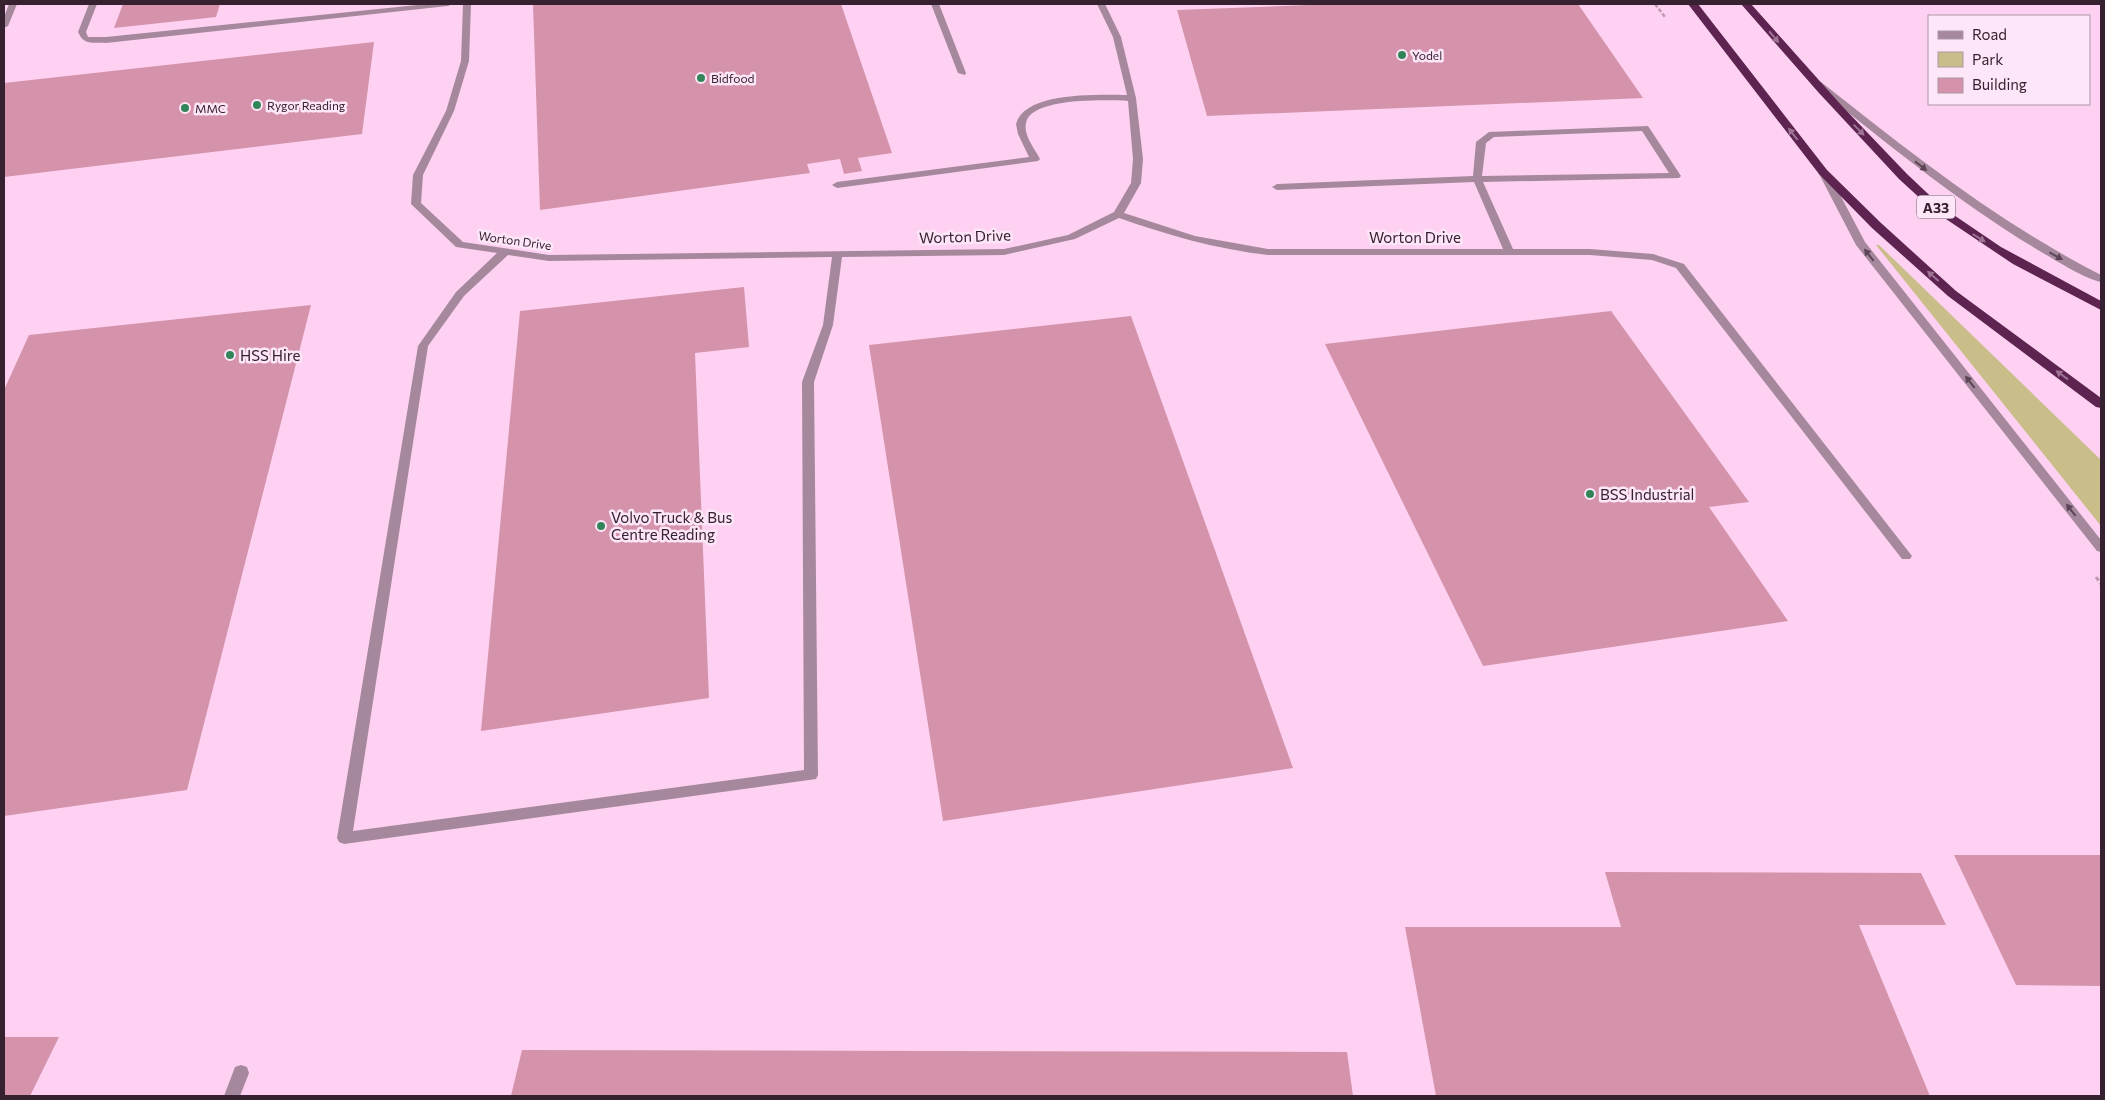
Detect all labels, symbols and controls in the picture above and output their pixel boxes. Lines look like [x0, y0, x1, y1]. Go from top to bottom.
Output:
legend [1928, 15, 2090, 105]
text: Road [1972, 25, 2007, 43]
one-way arrow [1768, 30, 1779, 43]
place label: Yodel [1412, 48, 1442, 62]
marker: Yodel [1396, 49, 1408, 61]
text: Park [1972, 50, 2003, 68]
place label: Bidfood [711, 71, 755, 85]
marker: Bidfood [695, 72, 707, 84]
text: Building [1972, 75, 2027, 93]
place label: Rygor Reading [267, 98, 346, 112]
marker: Rygor Reading [251, 99, 263, 111]
place label: MMC [195, 101, 226, 115]
marker: MMC [179, 102, 191, 114]
one-way arrow [1853, 124, 1865, 136]
one-way arrow [1788, 127, 1798, 140]
one-way arrow [1914, 160, 1927, 171]
road number: A33 [1917, 196, 1955, 218]
street label: Worton Drive [919, 225, 1011, 247]
street label: Worton Drive [478, 228, 552, 252]
street label: Worton Drive [1369, 228, 1461, 246]
one-way arrow [1973, 234, 1986, 243]
one-way arrow [1864, 249, 1875, 262]
one-way arrow [2048, 252, 2063, 260]
one-way arrow [1927, 271, 1940, 282]
place label: HSS Hire [240, 346, 301, 364]
marker: HSS Hire [224, 349, 236, 361]
one-way arrow [2055, 370, 2069, 380]
one-way arrow [1965, 376, 1976, 389]
place label: BSS Industrial [1600, 485, 1694, 503]
marker: BSS Industrial [1584, 488, 1596, 500]
one-way arrow [2066, 503, 2076, 516]
place label: Volvo Truck & Bus Centre Reading [611, 508, 732, 543]
marker: Volvo Truck & Bus Centre Reading [595, 520, 607, 532]

